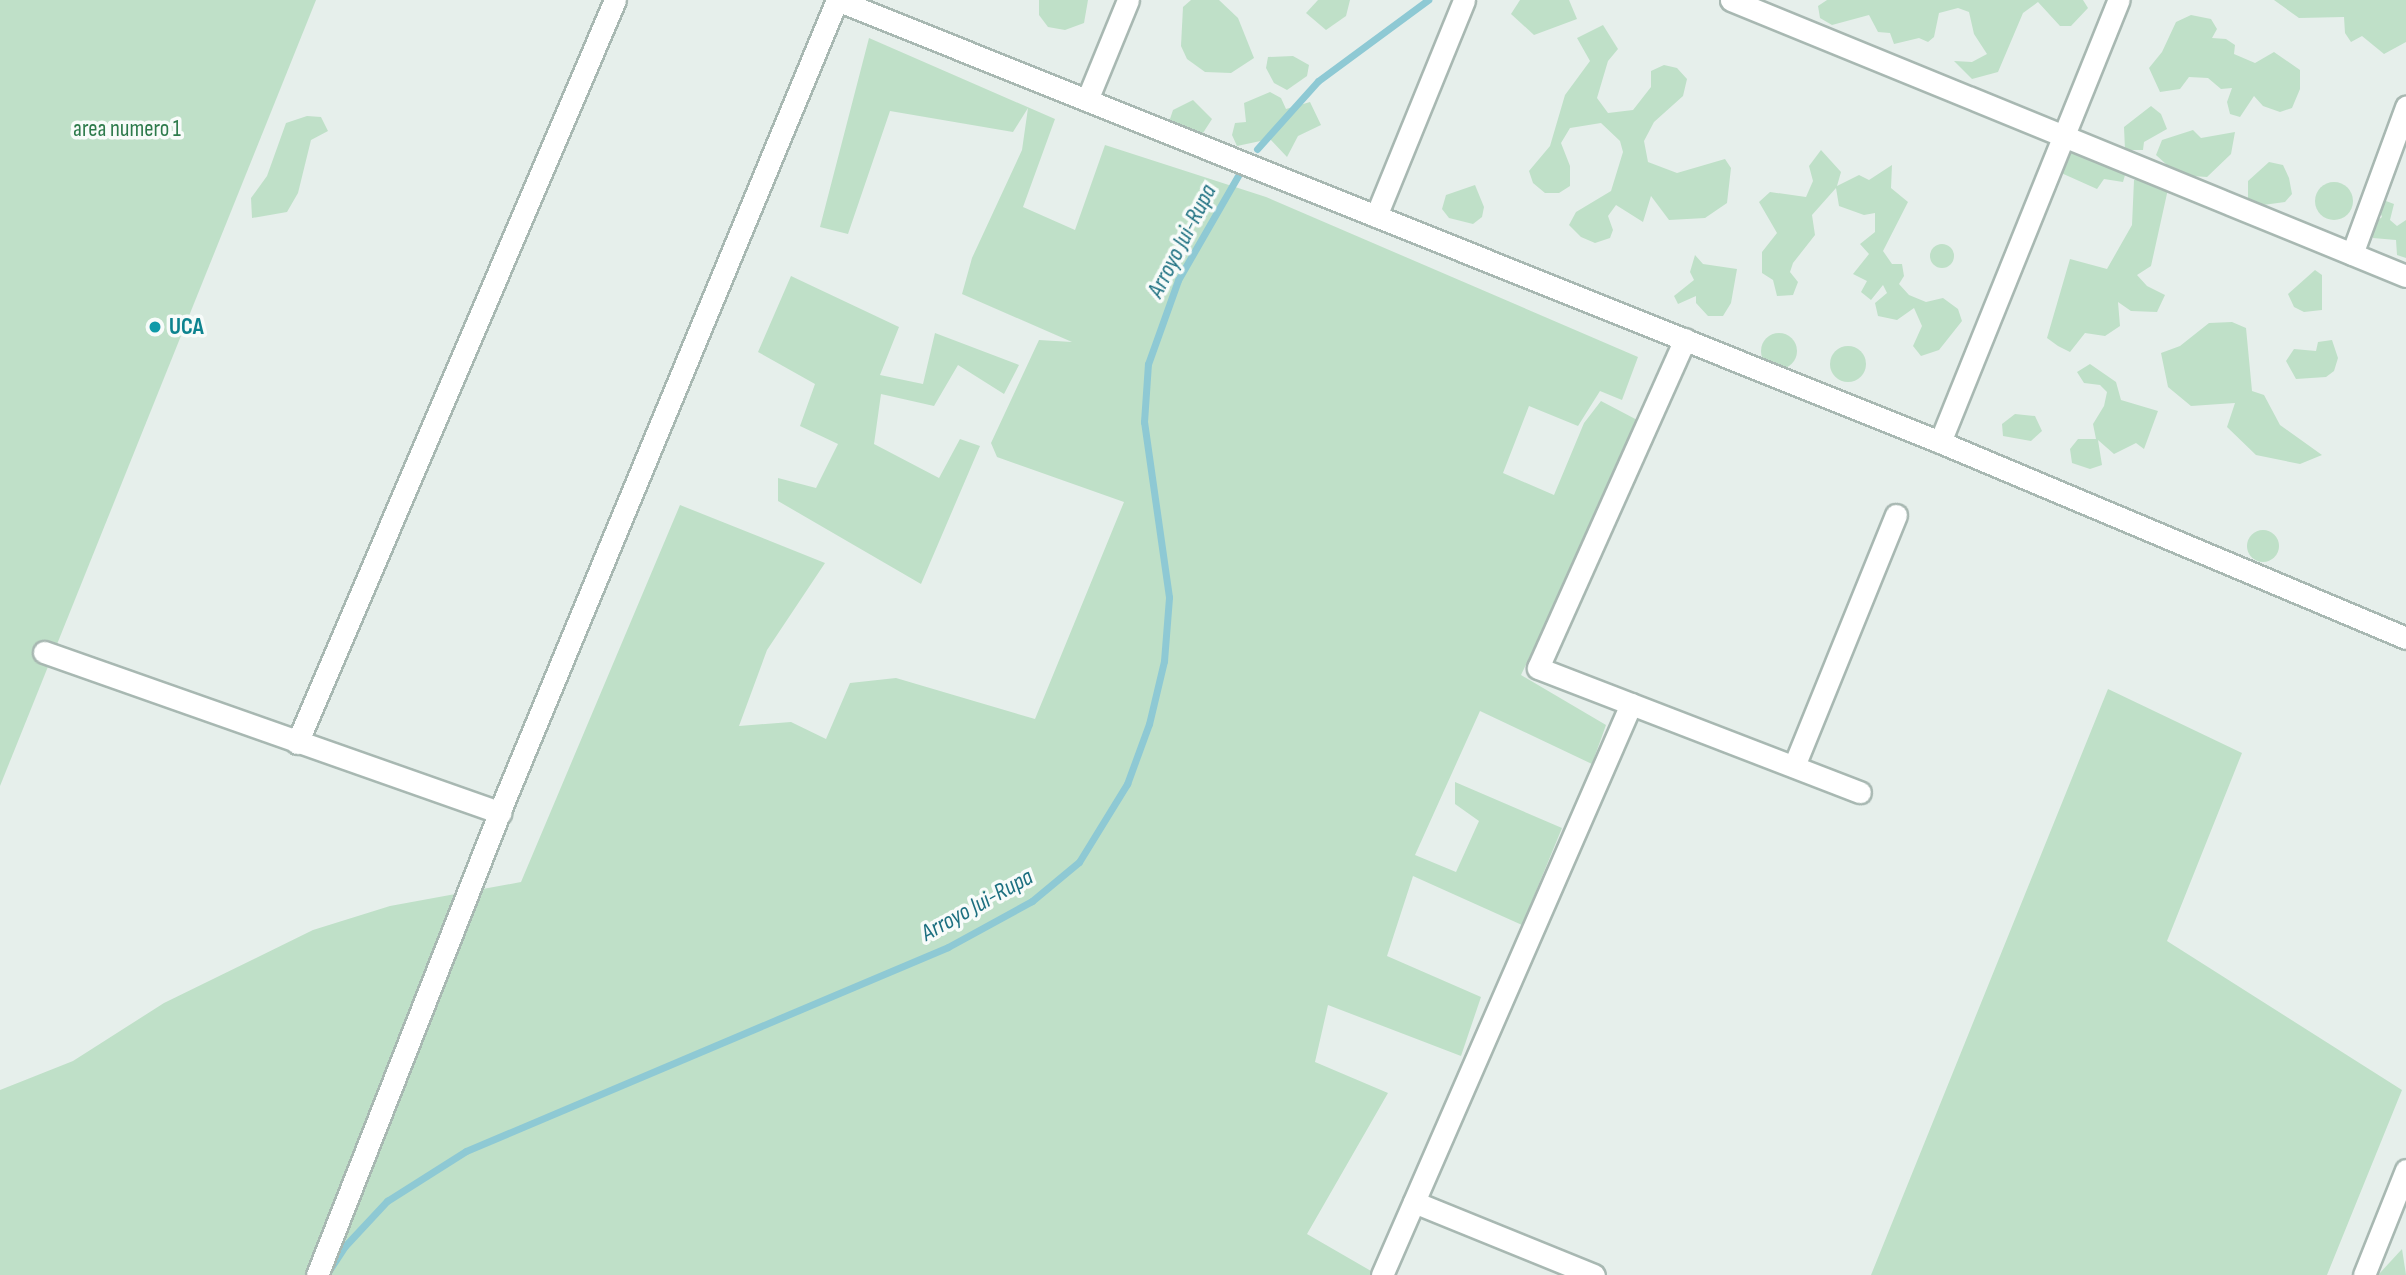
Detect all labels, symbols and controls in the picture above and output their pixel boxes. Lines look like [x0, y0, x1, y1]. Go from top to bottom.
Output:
park label: area numero 1 [73, 115, 181, 143]
water label: Arroyo Jui-Rupa [1141, 180, 1223, 302]
place label: UCA [169, 313, 204, 341]
marker: UCA [147, 319, 163, 335]
water label: Arroyo Jui-Rupa [916, 863, 1038, 947]

